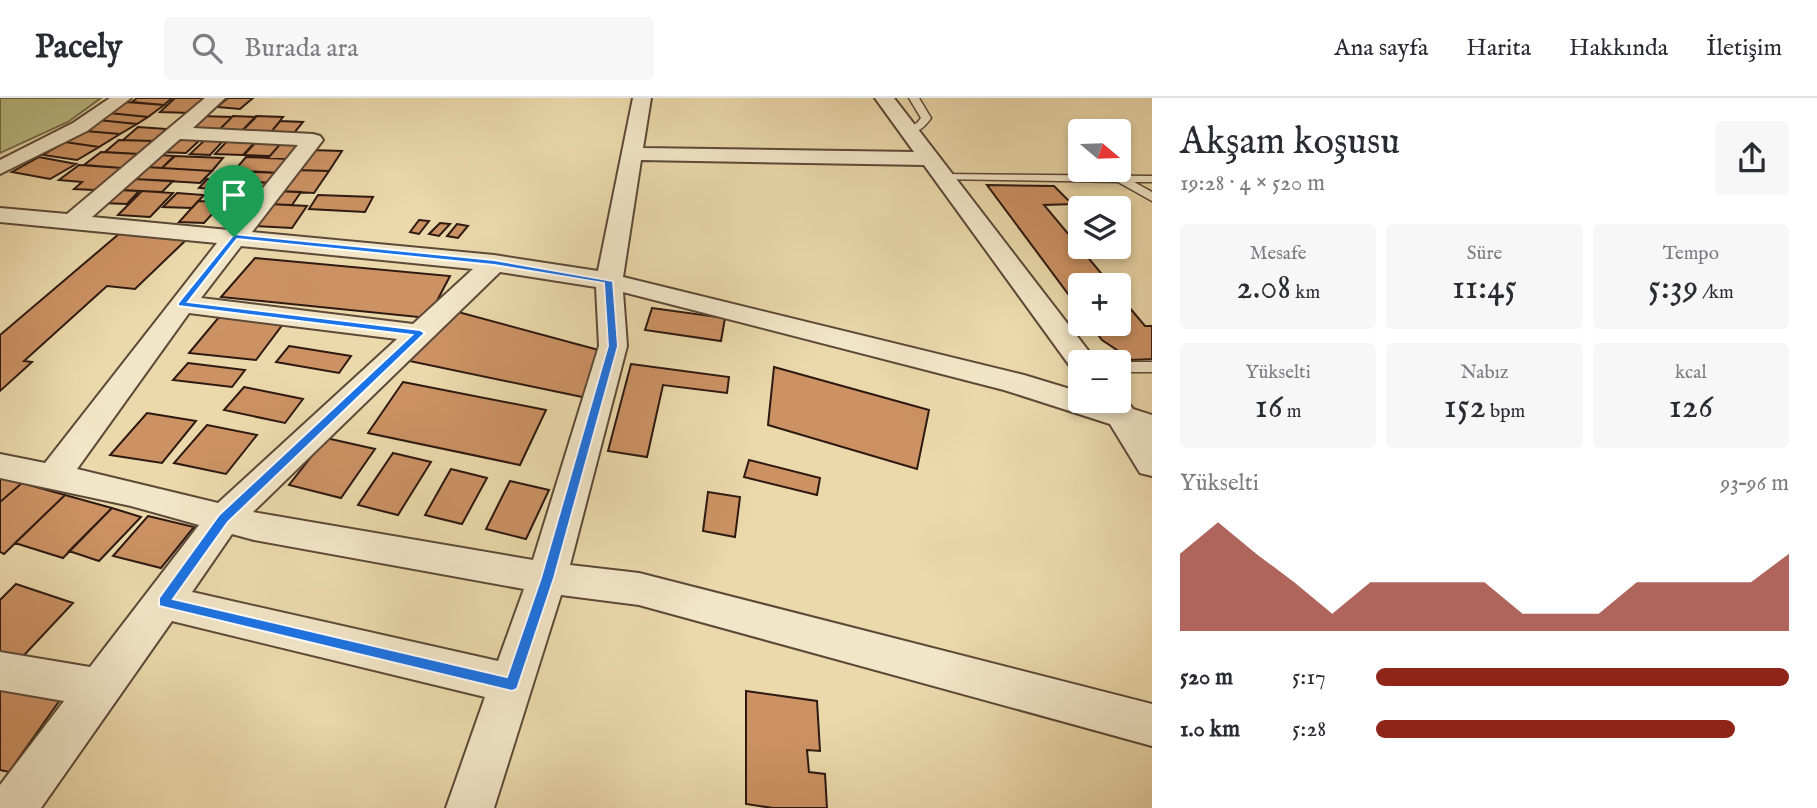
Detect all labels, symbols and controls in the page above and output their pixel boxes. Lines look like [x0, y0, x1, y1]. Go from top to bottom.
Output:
search box [164, 17, 654, 80]
text: Pacely [35, 27, 122, 69]
icon: search [188, 29, 226, 67]
text: Burada ara [244, 32, 359, 65]
text: Ana sayfa [1334, 33, 1428, 64]
text: Harita [1466, 33, 1531, 64]
text: Hakkında [1569, 33, 1668, 64]
text: İletişim [1706, 33, 1782, 64]
north arrow [1068, 119, 1130, 182]
map controls [1068, 119, 1131, 413]
text: Akşam koşusu [1180, 119, 1400, 167]
button: share [1715, 121, 1789, 195]
pin [204, 165, 264, 237]
text: 19:28 · 4 × 520 m [1180, 169, 1325, 198]
icon: arrive [215, 176, 253, 214]
button: layers [1068, 196, 1131, 259]
text: Mesafe [1250, 242, 1307, 266]
text: Süre [1467, 242, 1502, 266]
text: Tempo [1663, 242, 1719, 266]
text: 2.08 [1236, 266, 1291, 311]
text: 11:45 [1452, 266, 1517, 311]
text: 5:39 [1648, 266, 1698, 311]
button: + [1068, 273, 1131, 336]
text: km [1291, 281, 1320, 305]
text: /km [1698, 281, 1734, 305]
button: − [1068, 350, 1131, 413]
text: Yükselti [1246, 361, 1311, 385]
text: Nabız [1460, 361, 1509, 385]
text: kcal [1675, 361, 1707, 385]
text: 16 [1255, 385, 1283, 430]
text: 152 [1444, 385, 1486, 430]
text: 126 [1669, 385, 1713, 430]
text: m [1283, 400, 1301, 424]
text: bpm [1486, 400, 1525, 424]
text: Yükselti [1180, 469, 1259, 498]
text: 93–96 m [1720, 469, 1789, 498]
text: 520 m [1180, 663, 1233, 692]
text: 5:17 [1292, 663, 1326, 692]
text: 1.0 km [1180, 715, 1240, 744]
text: 5:28 [1292, 715, 1326, 744]

